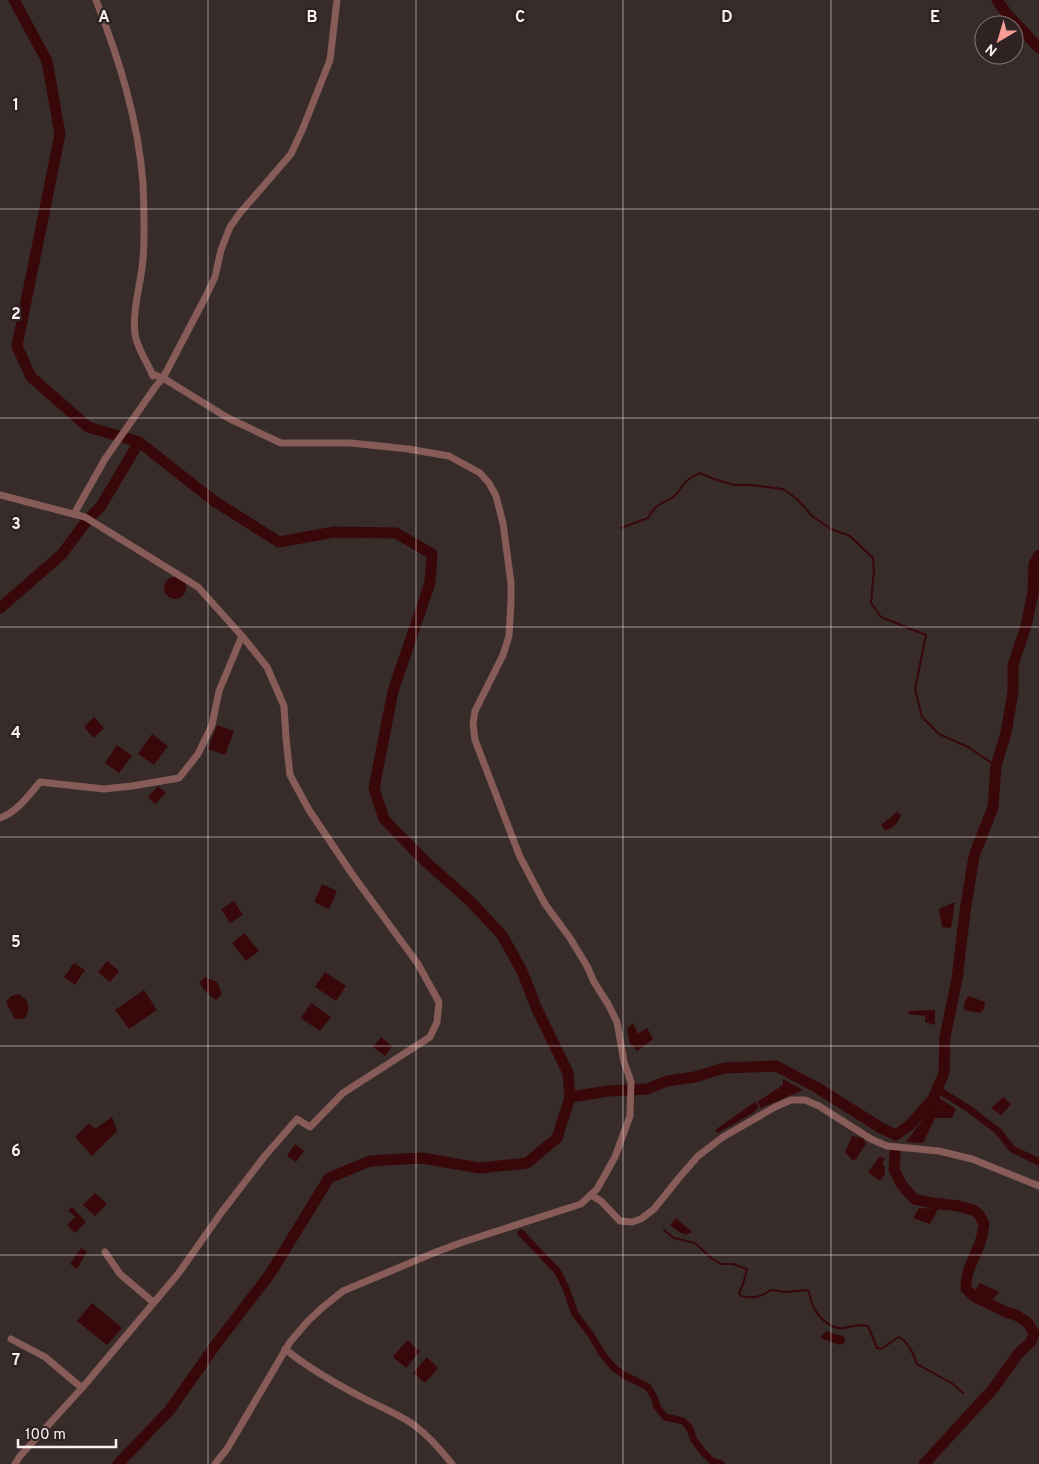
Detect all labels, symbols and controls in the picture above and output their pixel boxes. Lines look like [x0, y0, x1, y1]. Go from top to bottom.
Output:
text: A [98, 8, 110, 28]
text: B [306, 8, 318, 28]
text: C [515, 8, 525, 28]
text: D [721, 8, 733, 28]
text: E [930, 8, 940, 28]
north arrow [974, 15, 1024, 65]
text: N [983, 39, 1001, 59]
text: 1 [13, 96, 19, 116]
text: 2 [11, 305, 21, 325]
text: 3 [11, 515, 21, 535]
text: 4 [11, 724, 21, 744]
text: 5 [11, 933, 21, 953]
text: 6 [11, 1142, 21, 1162]
text: 7 [12, 1351, 20, 1371]
scale bar [18, 1416, 115, 1448]
text: 100 m [25, 1426, 66, 1445]

